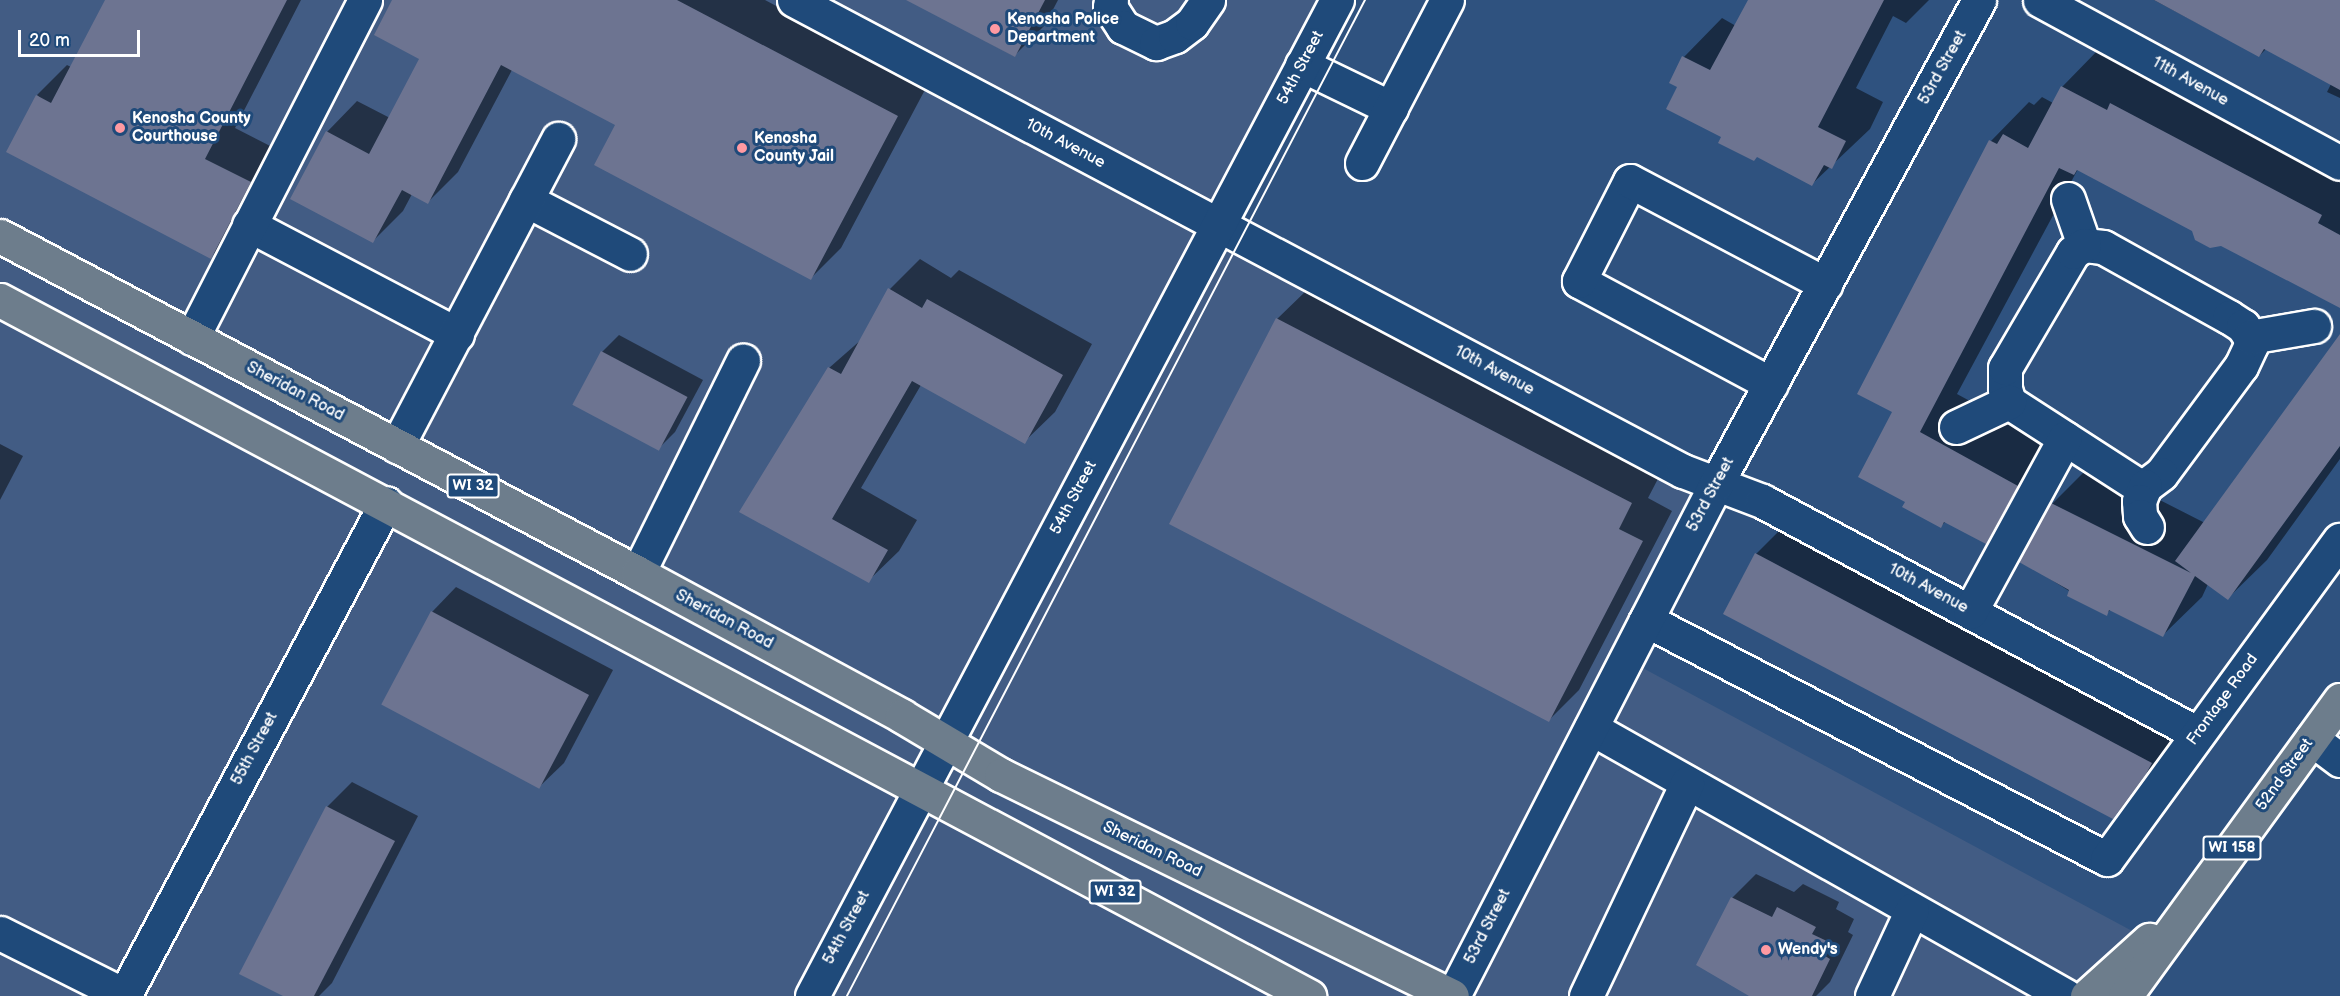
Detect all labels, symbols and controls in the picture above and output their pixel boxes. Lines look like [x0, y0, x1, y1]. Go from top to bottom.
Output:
place label: Kenosha Police Department [1007, 10, 1119, 48]
scale bar [21, 18, 142, 56]
marker: Kenosha Police Department [988, 22, 1002, 36]
street label: 54th Street [1274, 28, 1328, 108]
street label: 53rd Street [1915, 28, 1971, 108]
text: 20 m [29, 30, 70, 51]
street label: 11th Avenue [2149, 53, 2231, 111]
place label: Kenosha County Courthouse [132, 109, 251, 147]
street label: 10th Avenue [1022, 115, 1108, 173]
marker: Kenosha County Courthouse [113, 121, 127, 135]
place label: Kenosha County Jail [754, 129, 834, 167]
marker: Kenosha County Jail [735, 141, 749, 155]
street label: 10th Avenue [1451, 342, 1537, 400]
street label: Sheridan Road [243, 358, 347, 426]
street label: 53rd Street [1683, 454, 1739, 536]
street label: 54th Street [1047, 458, 1101, 538]
road number: WI 32 [446, 474, 500, 498]
street label: 10th Avenue [1885, 560, 1971, 618]
street label: Sheridan Road [672, 586, 776, 654]
street label: Frontage Road [2183, 651, 2263, 749]
street label: 55th Street [228, 709, 282, 789]
street label: 52nd Street [2252, 735, 2318, 815]
street label: Sheridan Road [1099, 818, 1205, 882]
road number: WI 158 [2202, 836, 2262, 860]
road number: WI 32 [1088, 880, 1142, 904]
street label: 53rd Street [1461, 886, 1515, 968]
street label: 54th Street [820, 888, 874, 968]
place label: Wendy's [1778, 940, 1838, 960]
marker: Wendy's [1759, 943, 1773, 957]

